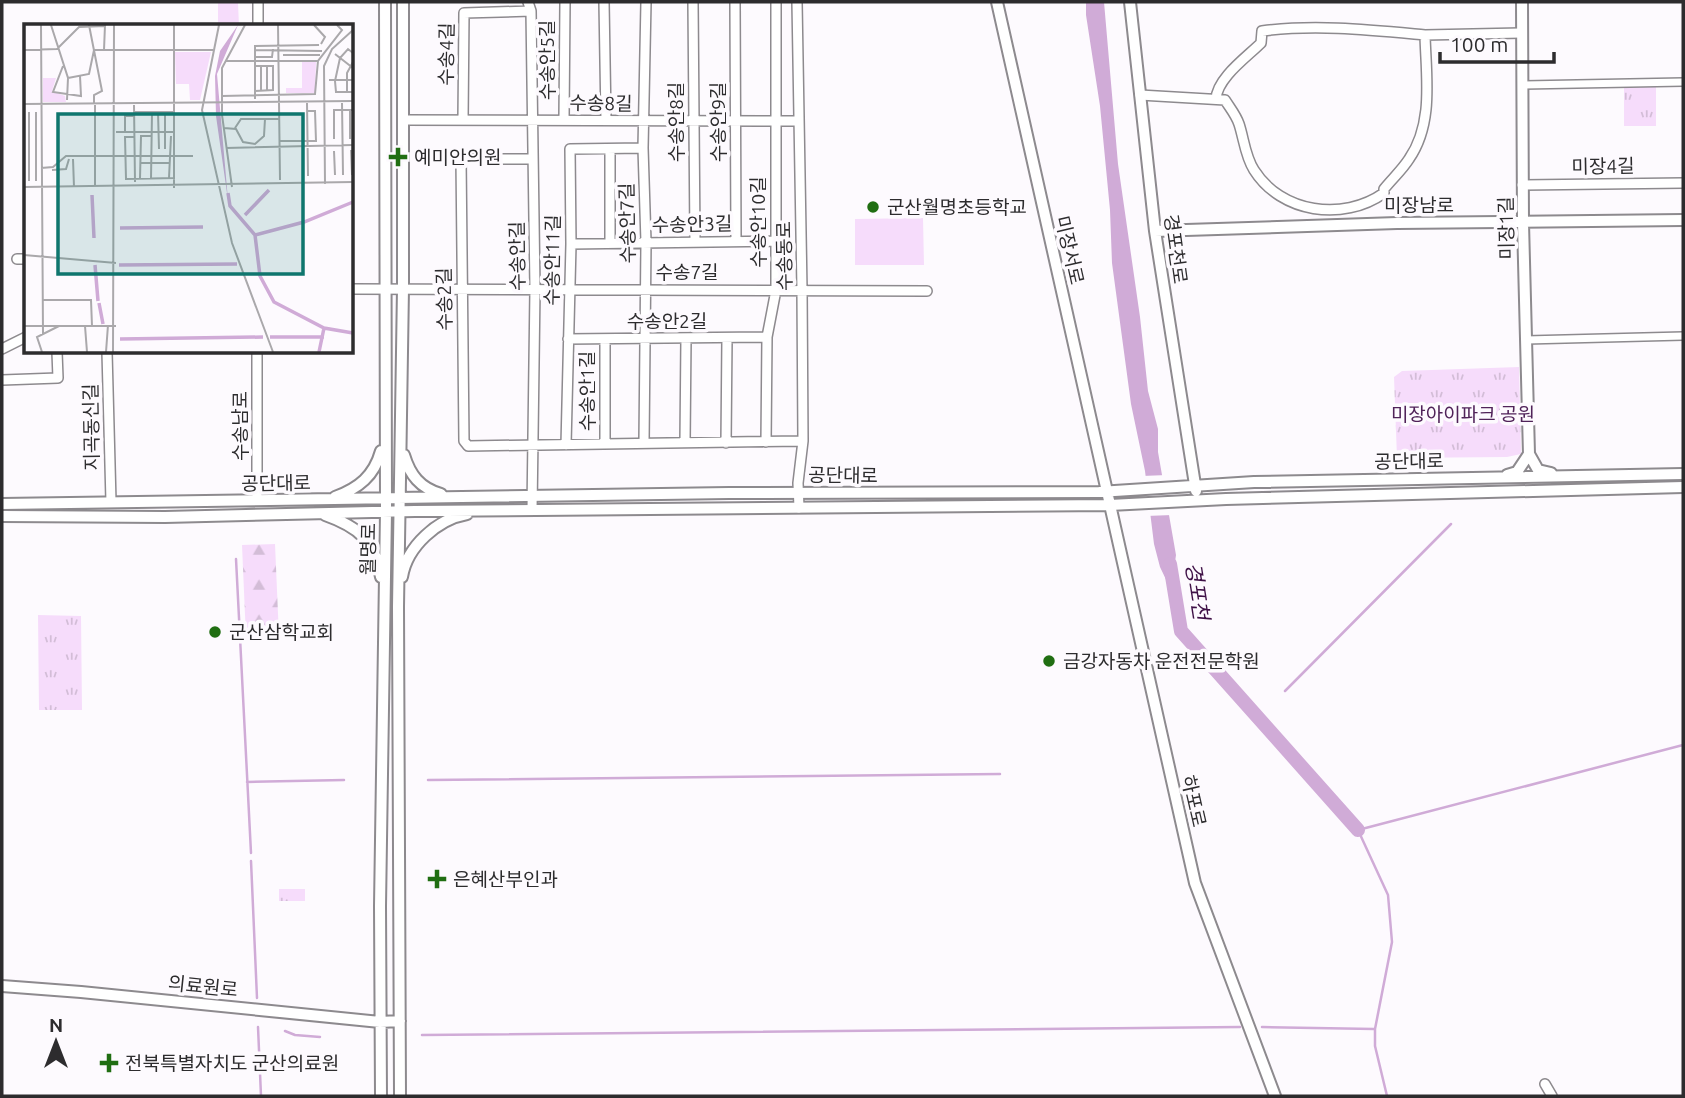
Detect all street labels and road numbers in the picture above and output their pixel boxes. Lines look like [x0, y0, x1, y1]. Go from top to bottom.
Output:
street label: 수송안5길 [536, 20, 558, 100]
street label: 수송4길 [434, 22, 458, 86]
street label: 수송안8길 [665, 82, 687, 162]
street label: 수송안9길 [707, 82, 729, 162]
street label: 수송8길 [569, 91, 633, 115]
street label: 미장4길 [1571, 154, 1635, 178]
street label: 수송안10길 [747, 176, 769, 268]
street label: 수송안7길 [615, 182, 639, 264]
street label: 미장남로 [1384, 194, 1454, 216]
street label: 미장1길 [1494, 196, 1518, 260]
street label: 수송안3길 [651, 212, 733, 236]
street label: 미장서로 [1051, 213, 1089, 287]
street label: 경포천로 [1160, 213, 1192, 285]
street label: 수송안11길 [540, 214, 564, 306]
street label: 수송안길 [505, 221, 529, 291]
street label: 수송동로 [772, 221, 796, 291]
street label: 수송7길 [655, 261, 719, 283]
street label: 수송2길 [432, 267, 456, 331]
street label: 수송안2길 [627, 310, 707, 332]
street label: 수송안1길 [576, 351, 598, 431]
street label: 지곡동신길 [79, 383, 103, 471]
street label: 수송남로 [229, 391, 251, 461]
street label: 공단대로 [1374, 449, 1444, 473]
street label: 공단대로 [808, 463, 878, 487]
street label: 공단대로 [241, 471, 311, 495]
street label: 월명로 [357, 523, 379, 575]
street label: 하포로 [1177, 773, 1211, 829]
street label: 의료원로 [167, 971, 239, 1001]

